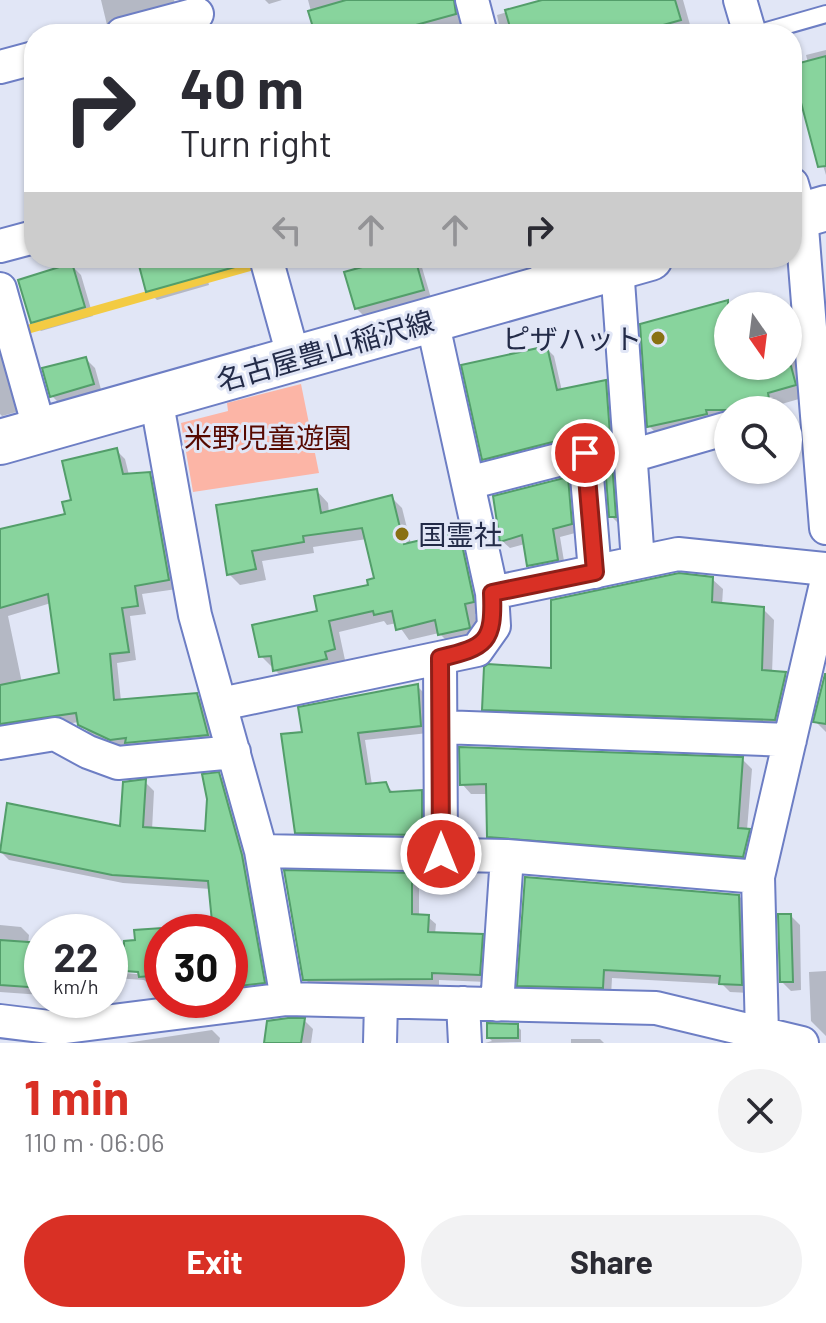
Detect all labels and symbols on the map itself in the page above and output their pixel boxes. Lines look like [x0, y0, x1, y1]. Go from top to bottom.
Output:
north arrow [714, 292, 802, 380]
street label: 名古屋豊山稲沢線 [213, 303, 437, 397]
place label: ピザハット [502, 321, 642, 355]
marker: ピザハット [649, 329, 667, 347]
pin [551, 419, 619, 487]
park label: 米野児童遊園 [184, 420, 352, 454]
place label: 国霊社 [418, 517, 502, 551]
marker: 国霊社 [393, 525, 411, 543]
position arrow [399, 812, 483, 896]
speed limit sign: 30 [144, 914, 248, 1018]

